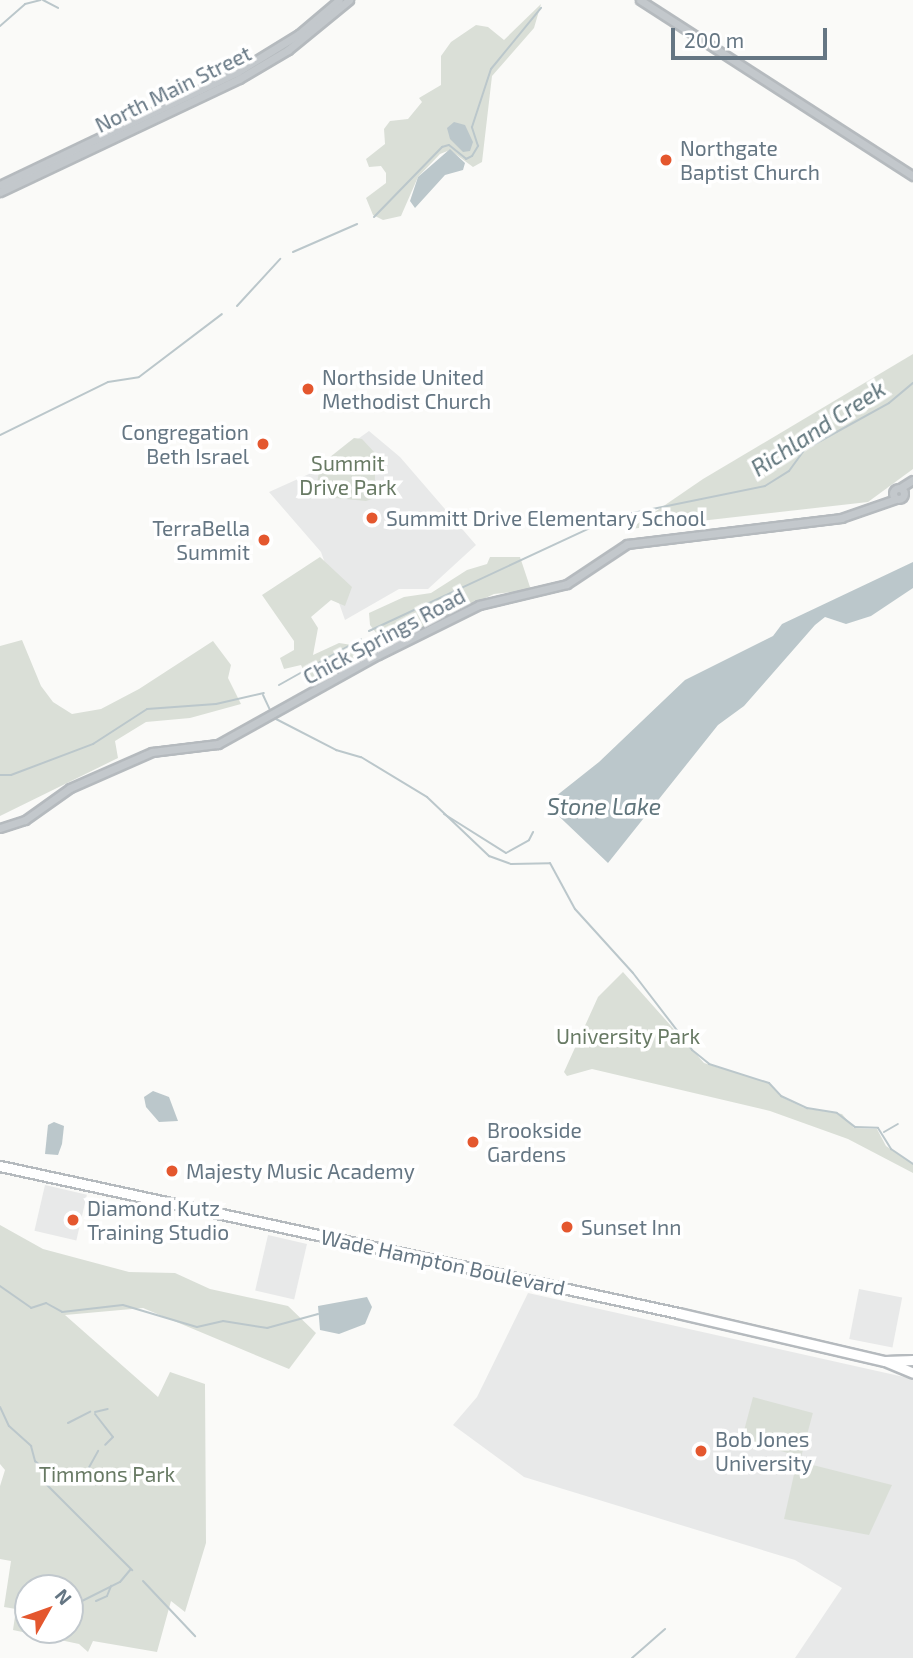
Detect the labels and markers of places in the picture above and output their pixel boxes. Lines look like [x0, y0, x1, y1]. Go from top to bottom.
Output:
place label: Northgate Baptist Church [680, 135, 820, 185]
marker: Northgate Baptist Church [658, 152, 674, 168]
place label: Northside United Methodist Church [322, 364, 491, 414]
marker: Northside United Methodist Church [300, 381, 316, 397]
place label: Congregation Beth Israel [121, 419, 249, 469]
marker: Congregation Beth Israel [255, 436, 271, 452]
place label: Summitt Drive Elementary School [386, 505, 706, 531]
marker: Summitt Drive Elementary School [364, 510, 380, 526]
place label: TerraBella Summit [152, 515, 250, 565]
marker: TerraBella Summit [256, 532, 272, 548]
place label: Brookside Gardens [487, 1117, 582, 1167]
marker: Brookside Gardens [465, 1134, 481, 1150]
place label: Majesty Music Academy [186, 1158, 416, 1184]
marker: Majesty Music Academy [164, 1163, 180, 1179]
place label: Diamond Kutz Training Studio [87, 1195, 229, 1245]
marker: Diamond Kutz Training Studio [65, 1212, 81, 1228]
place label: Sunset Inn [581, 1214, 681, 1240]
marker: Sunset Inn [559, 1219, 575, 1235]
place label: Bob Jones University [715, 1426, 812, 1476]
marker: Bob Jones University [693, 1443, 709, 1459]

